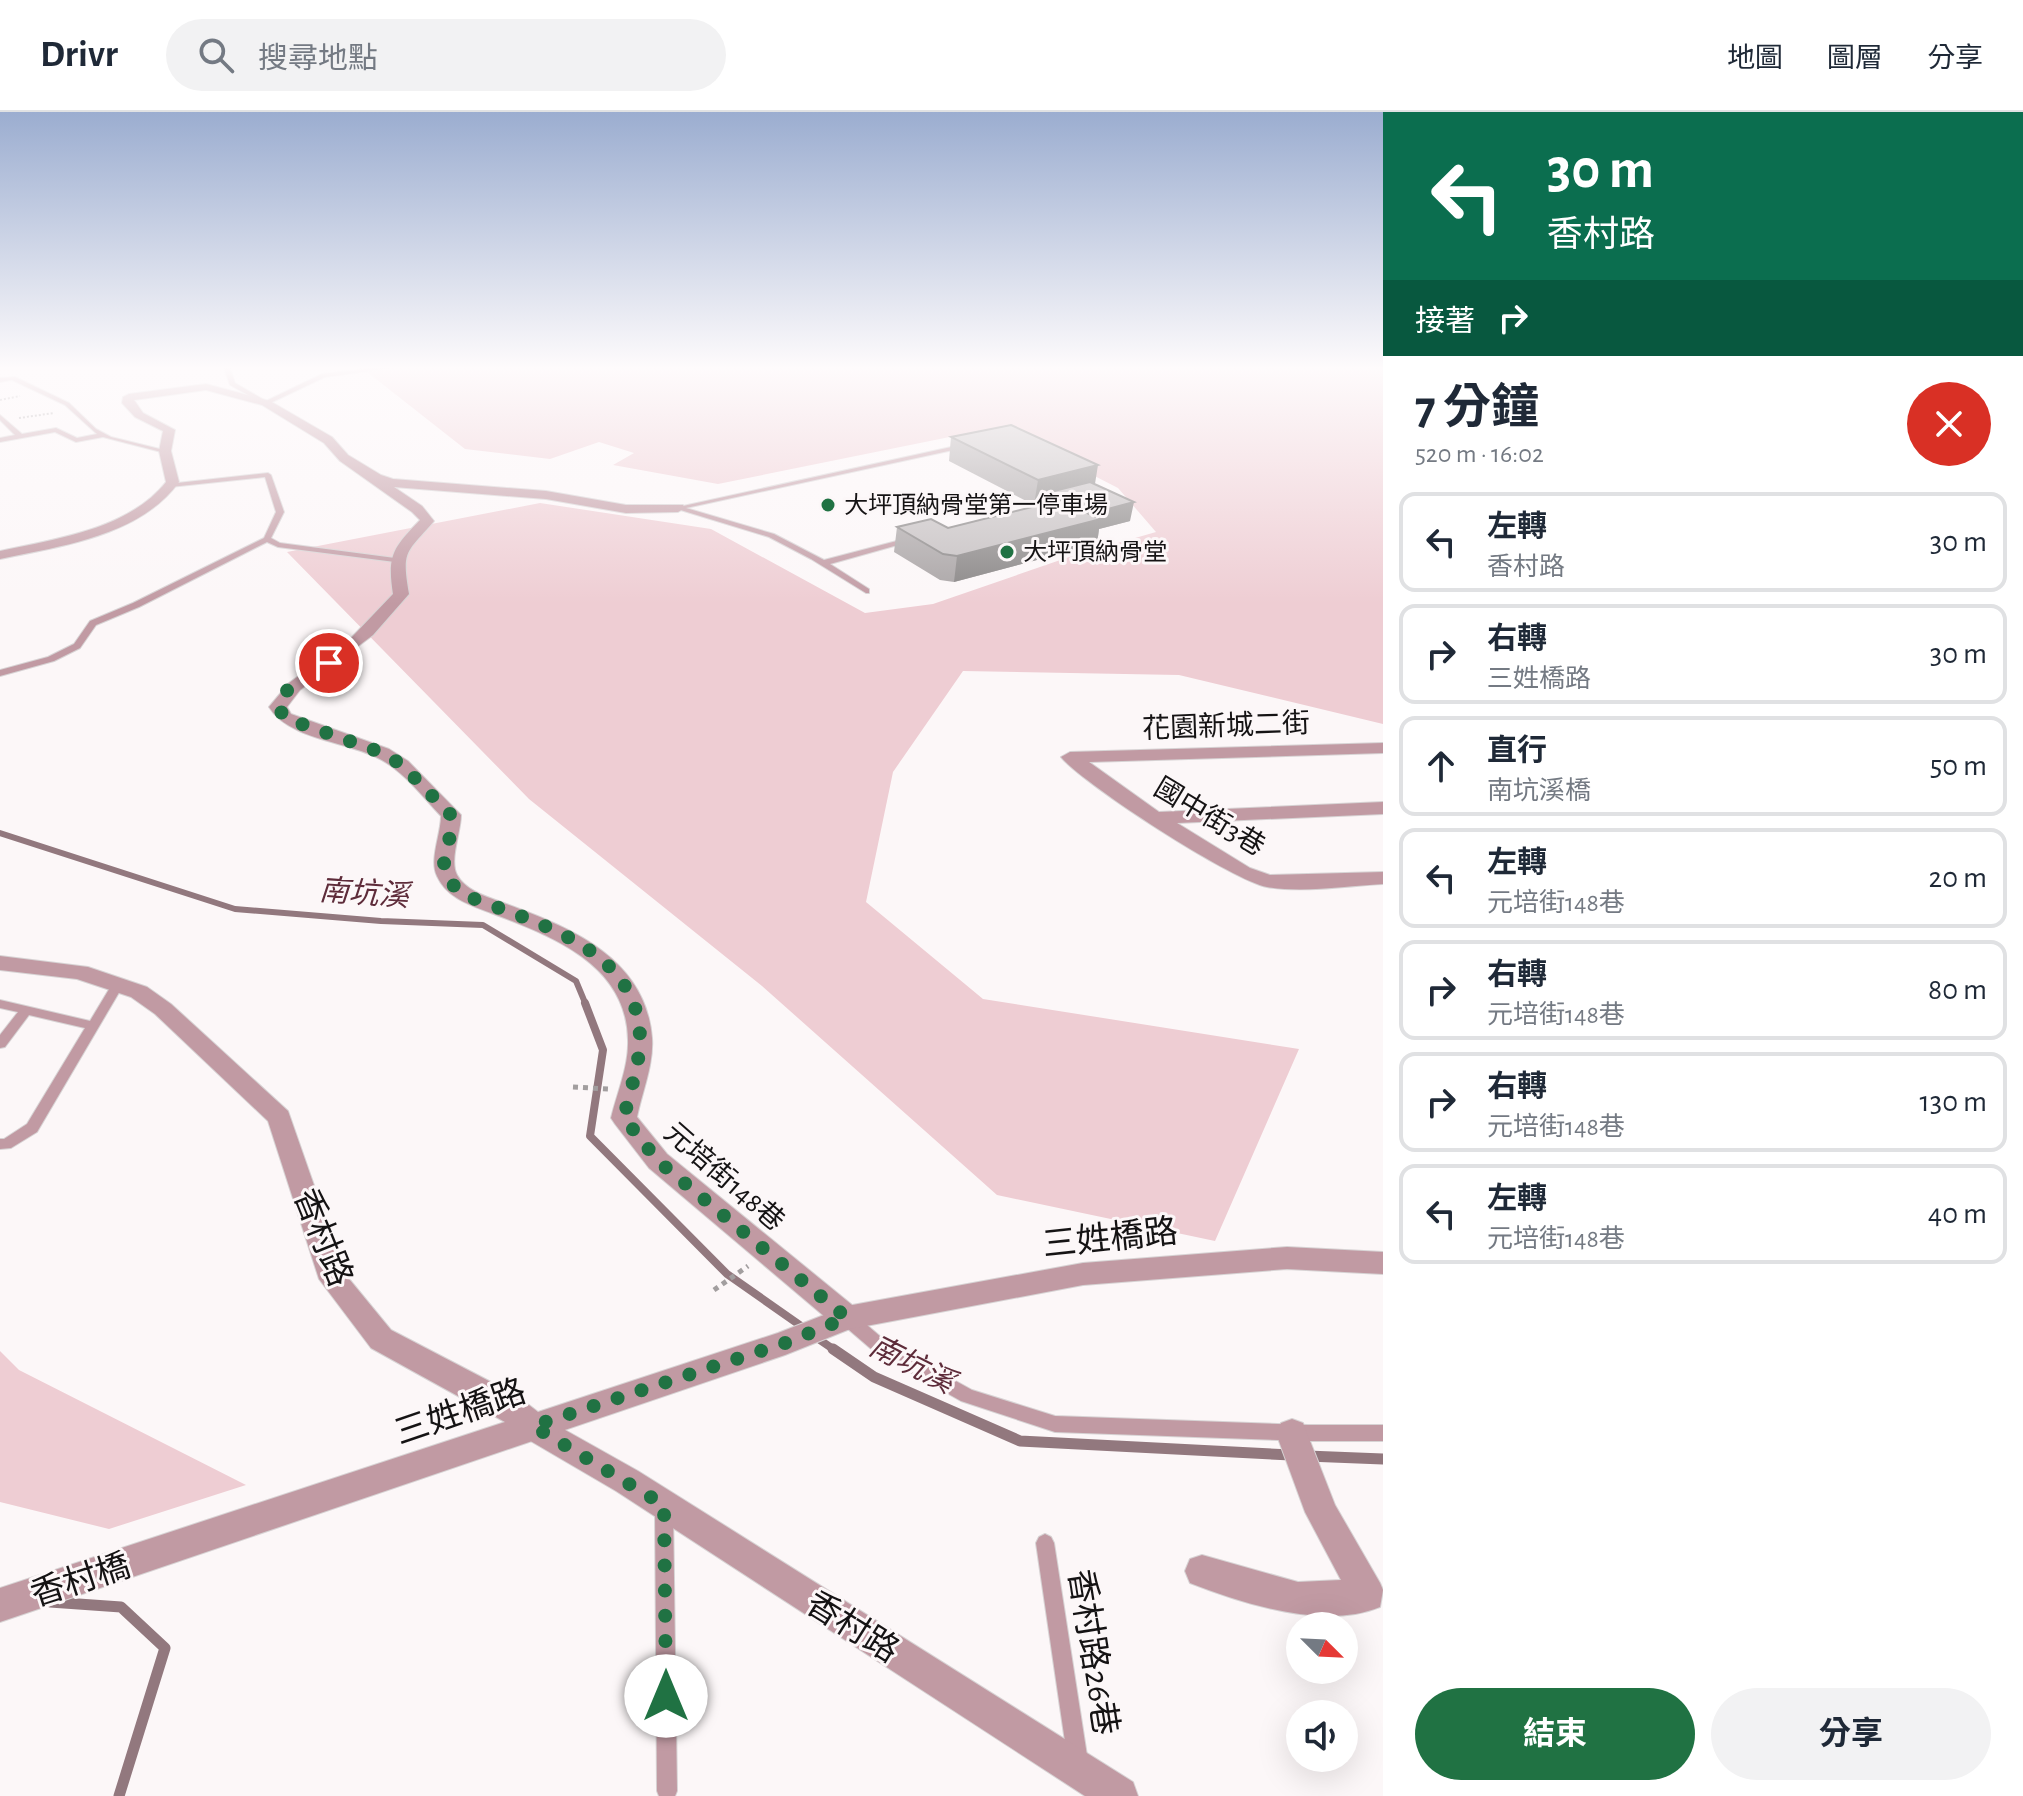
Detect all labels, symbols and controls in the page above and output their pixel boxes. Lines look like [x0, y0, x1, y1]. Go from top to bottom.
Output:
search box [166, 19, 726, 91]
icon: search [194, 33, 238, 77]
text: Drivr [40, 36, 118, 74]
text: 搜尋地點 [258, 44, 378, 74]
text: 地圖 [1727, 45, 1783, 73]
text: 圖層 [1827, 45, 1883, 73]
text: 分享 [1927, 45, 1983, 73]
text: 30 m [1547, 142, 1654, 198]
icon: left [1415, 144, 1519, 248]
text: 香村路 [1547, 217, 1655, 253]
icon: right [1491, 296, 1535, 340]
text: 接著 [1415, 307, 1475, 337]
button: close [1907, 382, 1991, 466]
text: 7 分鐘 [1415, 385, 1539, 433]
text: 520 m · 16:02 [1415, 441, 1544, 467]
place label: 大坪頂納骨堂第一停車場 [844, 492, 1108, 518]
marker: 大坪頂納骨堂第一停車場 [819, 496, 837, 514]
text: 左轉 [1487, 512, 1547, 542]
icon: left [1419, 520, 1463, 564]
text: 30 m [1930, 527, 1987, 557]
place label: 大坪頂納骨堂 [1023, 539, 1167, 565]
marker: 大坪頂納骨堂 [998, 543, 1016, 561]
text: 香村路 [1487, 554, 1565, 580]
text: 右轉 [1487, 624, 1547, 654]
pin [295, 629, 363, 697]
icon: right [1419, 632, 1463, 676]
text: 30 m [1930, 639, 1987, 669]
icon: arrive [307, 641, 351, 685]
text: 三姓橋路 [1487, 666, 1591, 692]
street label: 花園新城二街 [1142, 708, 1311, 744]
text: 直行 [1487, 736, 1547, 766]
icon: ahead [1419, 744, 1463, 788]
text: 50 m [1930, 751, 1987, 781]
street label: 國中街3巷 [1149, 772, 1270, 862]
text: 南坑溪橋 [1487, 778, 1591, 804]
text: 左轉 [1487, 848, 1547, 878]
icon: left [1419, 856, 1463, 900]
text: 20 m [1929, 863, 1987, 893]
water label: 南坑溪 [318, 874, 414, 912]
text: 元培街148巷 [1487, 890, 1625, 916]
text: 右轉 [1487, 960, 1547, 990]
icon: right [1419, 968, 1463, 1012]
text: 80 m [1928, 975, 1987, 1005]
text: 元培街148巷 [1487, 1002, 1625, 1028]
text: 右轉 [1487, 1072, 1547, 1102]
icon: right [1419, 1080, 1463, 1124]
text: 130 m [1920, 1087, 1987, 1117]
text: 元培街148巷 [1487, 1114, 1625, 1140]
street label: 元培街148巷 [659, 1117, 790, 1237]
street label: 香村路 [287, 1183, 359, 1291]
text: 左轉 [1487, 1184, 1547, 1214]
icon: left [1419, 1192, 1463, 1236]
text: 40 m [1928, 1199, 1987, 1229]
street label: 三姓橋路 [1041, 1213, 1180, 1263]
text: 元培街148巷 [1487, 1226, 1625, 1252]
water label: 南坑溪 [865, 1329, 963, 1401]
street label: 三姓橋路 [390, 1373, 530, 1451]
street label: 香村橋 [26, 1547, 134, 1613]
street label: 香村路26巷 [1062, 1567, 1124, 1738]
street label: 香村路 [800, 1585, 905, 1669]
north arrow [1286, 1612, 1358, 1684]
map controls [1286, 1612, 1358, 1772]
position arrow [624, 1654, 708, 1738]
button: 結束 [1415, 1688, 1695, 1780]
button: 分享 [1711, 1688, 1991, 1780]
button: sound [1286, 1700, 1358, 1772]

